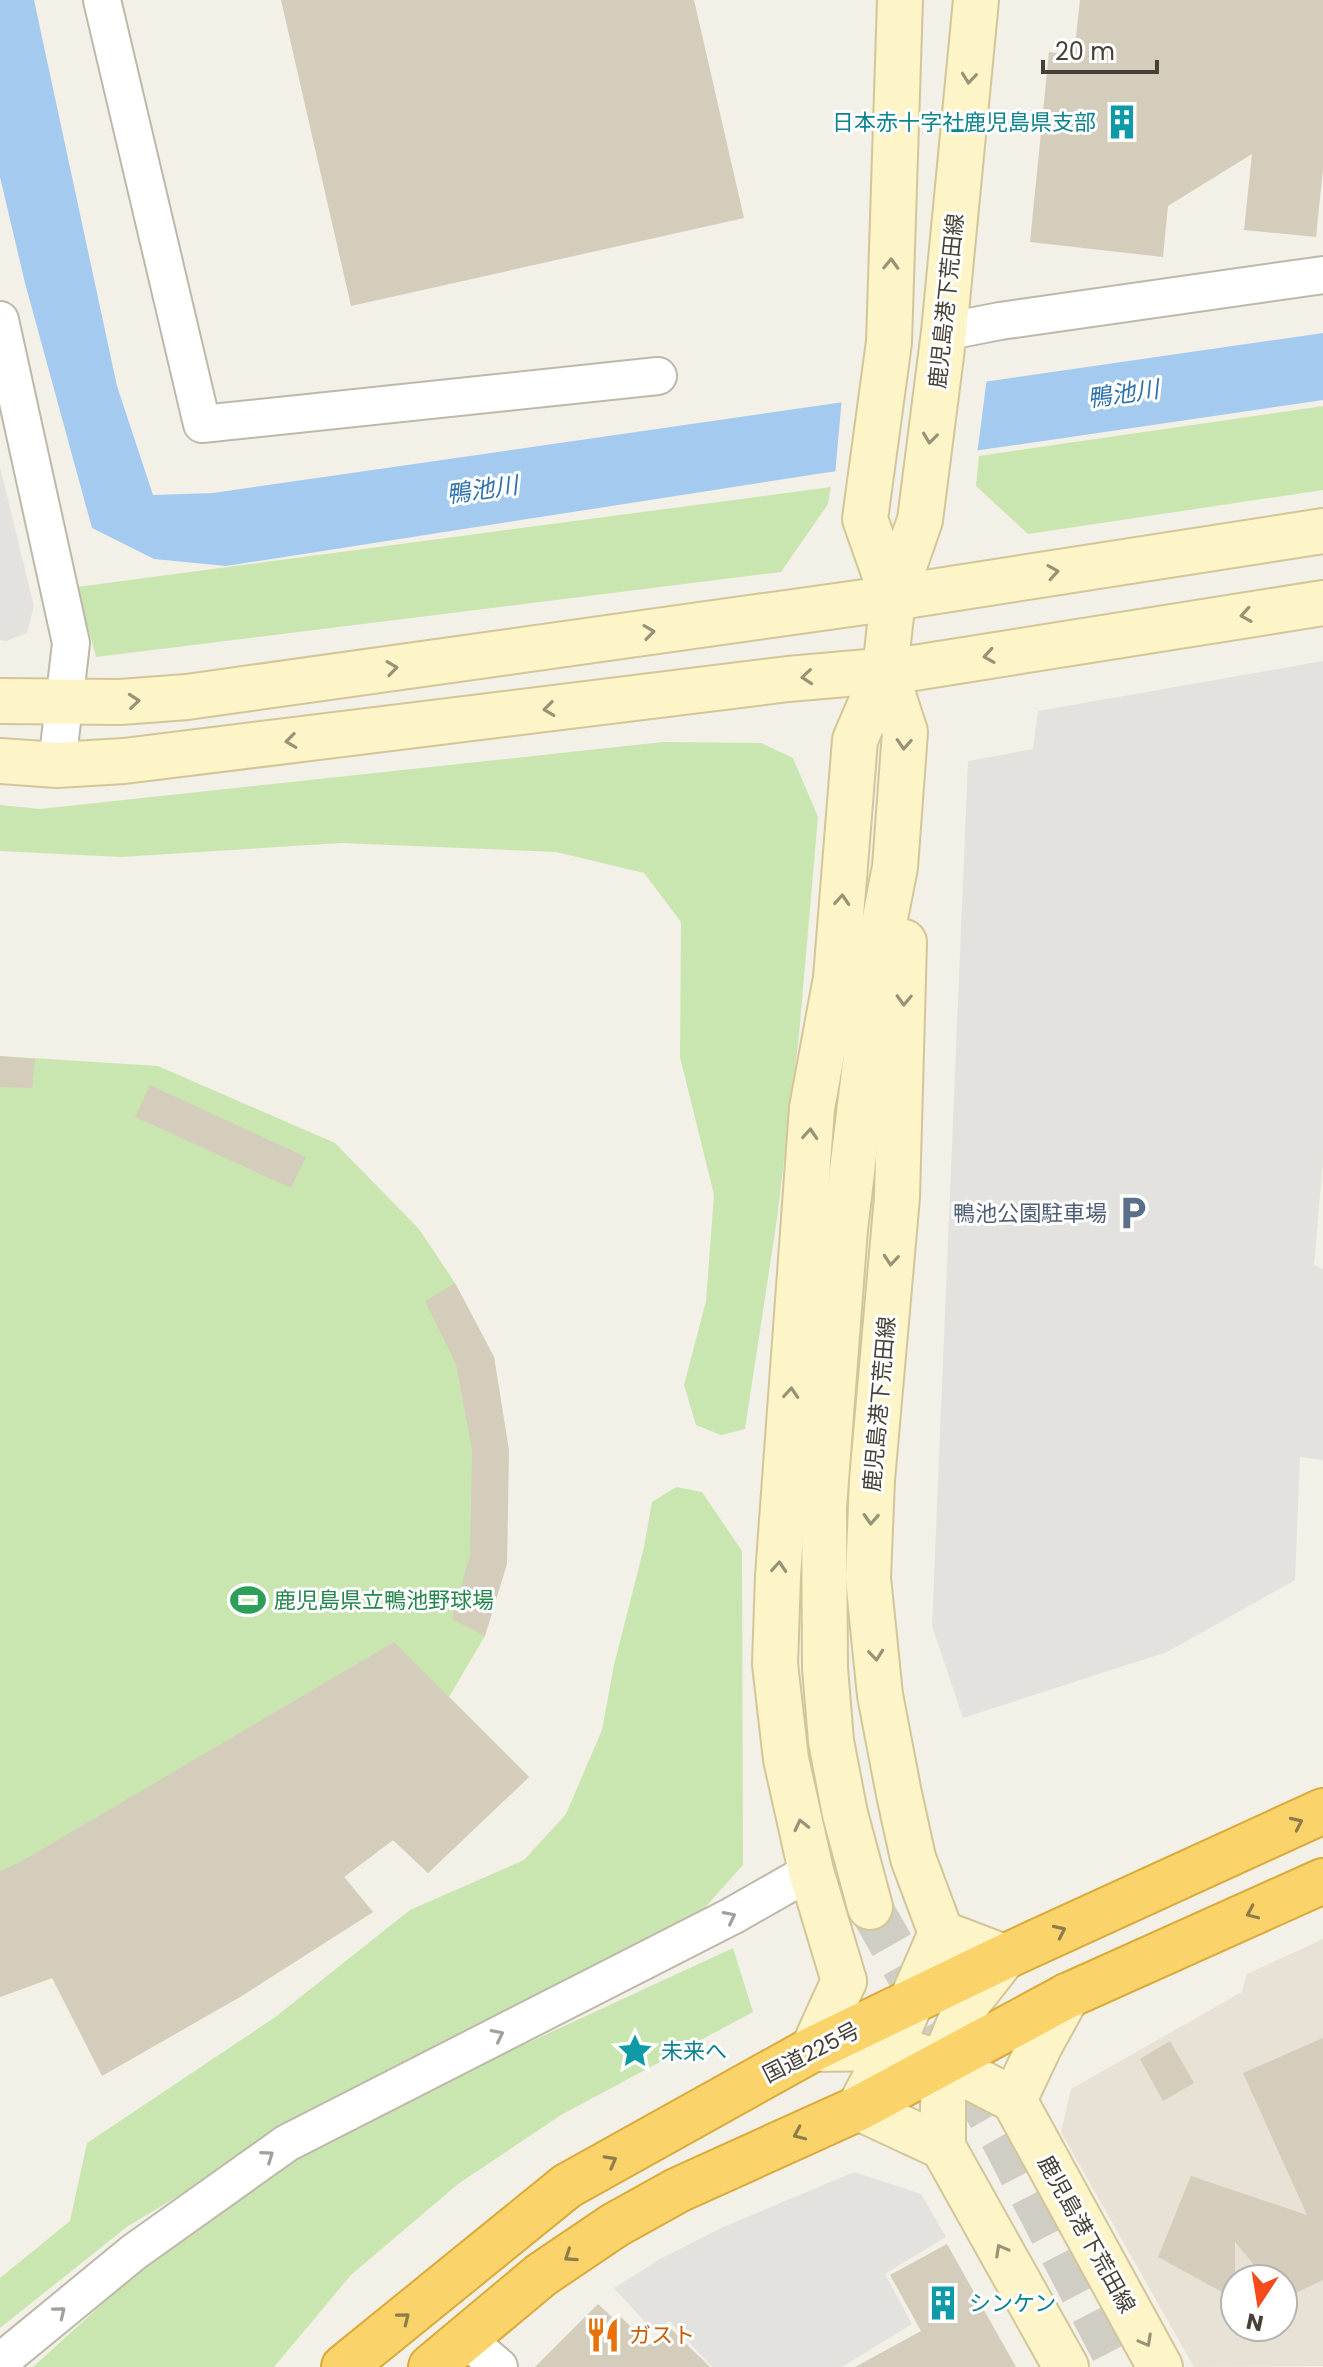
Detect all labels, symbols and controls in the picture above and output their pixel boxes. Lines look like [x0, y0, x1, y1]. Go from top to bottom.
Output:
scale bar [1043, 24, 1157, 74]
text: 20 m [1055, 35, 1115, 68]
one-way arrow [960, 72, 977, 85]
building icon: 日本赤十字社鹿児島県支部 [1103, 103, 1141, 141]
place label: 日本赤十字社鹿児島県支部 [832, 107, 1096, 138]
street label: 鹿児島港下荒田線 [922, 212, 971, 390]
one-way arrow [882, 257, 900, 270]
water label: 鴨池川 [1085, 372, 1164, 415]
one-way arrow [922, 432, 939, 445]
water label: 鴨池川 [444, 468, 523, 511]
one-way arrow [1046, 565, 1060, 582]
one-way arrow [1239, 606, 1253, 623]
one-way arrow [642, 624, 656, 641]
one-way arrow [982, 647, 996, 664]
one-way arrow [385, 660, 399, 677]
one-way arrow [800, 668, 813, 685]
one-way arrow [128, 693, 141, 710]
one-way arrow [542, 700, 555, 717]
one-way arrow [284, 732, 297, 749]
one-way arrow [896, 738, 913, 751]
one-way arrow [833, 893, 850, 906]
one-way arrow [895, 994, 912, 1007]
one-way arrow [801, 1127, 818, 1140]
parking icon: 鴨池公園駐車場 [1114, 1194, 1152, 1232]
place label: 鴨池公園駐車場 [953, 1198, 1107, 1229]
one-way arrow [883, 1254, 900, 1267]
street label: 鹿児島港下荒田線 [856, 1315, 903, 1493]
one-way arrow [782, 1386, 799, 1399]
one-way arrow [862, 1513, 879, 1526]
one-way arrow [770, 1560, 787, 1573]
sports icon: 鹿児島県立鴨池野球場 [229, 1581, 267, 1619]
place label: 鹿児島県立鴨池野球場 [274, 1585, 494, 1616]
one-way arrow [867, 1649, 884, 1662]
one-way arrow [1288, 1816, 1303, 1832]
one-way arrow [793, 1819, 810, 1832]
one-way arrow [1246, 1903, 1260, 1919]
one-way arrow [721, 1912, 736, 1927]
one-way arrow [1052, 1925, 1067, 1941]
street label: 国道225号 [757, 2015, 865, 2090]
one-way arrow [490, 2030, 505, 2045]
place icon: 未来へ [616, 2032, 654, 2070]
place label: 未来へ [661, 2036, 727, 2067]
one-way arrow [793, 2125, 807, 2141]
street label: 鹿児島港下荒田線 [1030, 2150, 1143, 2319]
one-way arrow [260, 2152, 274, 2166]
one-way arrow [603, 2156, 618, 2171]
one-way arrow [995, 2244, 1011, 2259]
one-way arrow [564, 2246, 578, 2261]
north arrow [1219, 2263, 1299, 2343]
building icon: シンケン [924, 2284, 962, 2322]
place label: シンケン [969, 2288, 1056, 2319]
text: N [1244, 2305, 1266, 2339]
one-way arrow [51, 2307, 66, 2322]
one-way arrow [395, 2313, 410, 2327]
restaurant icon: ガスト [584, 2316, 622, 2354]
place label: ガスト [629, 2320, 695, 2351]
one-way arrow [1136, 2332, 1152, 2346]

